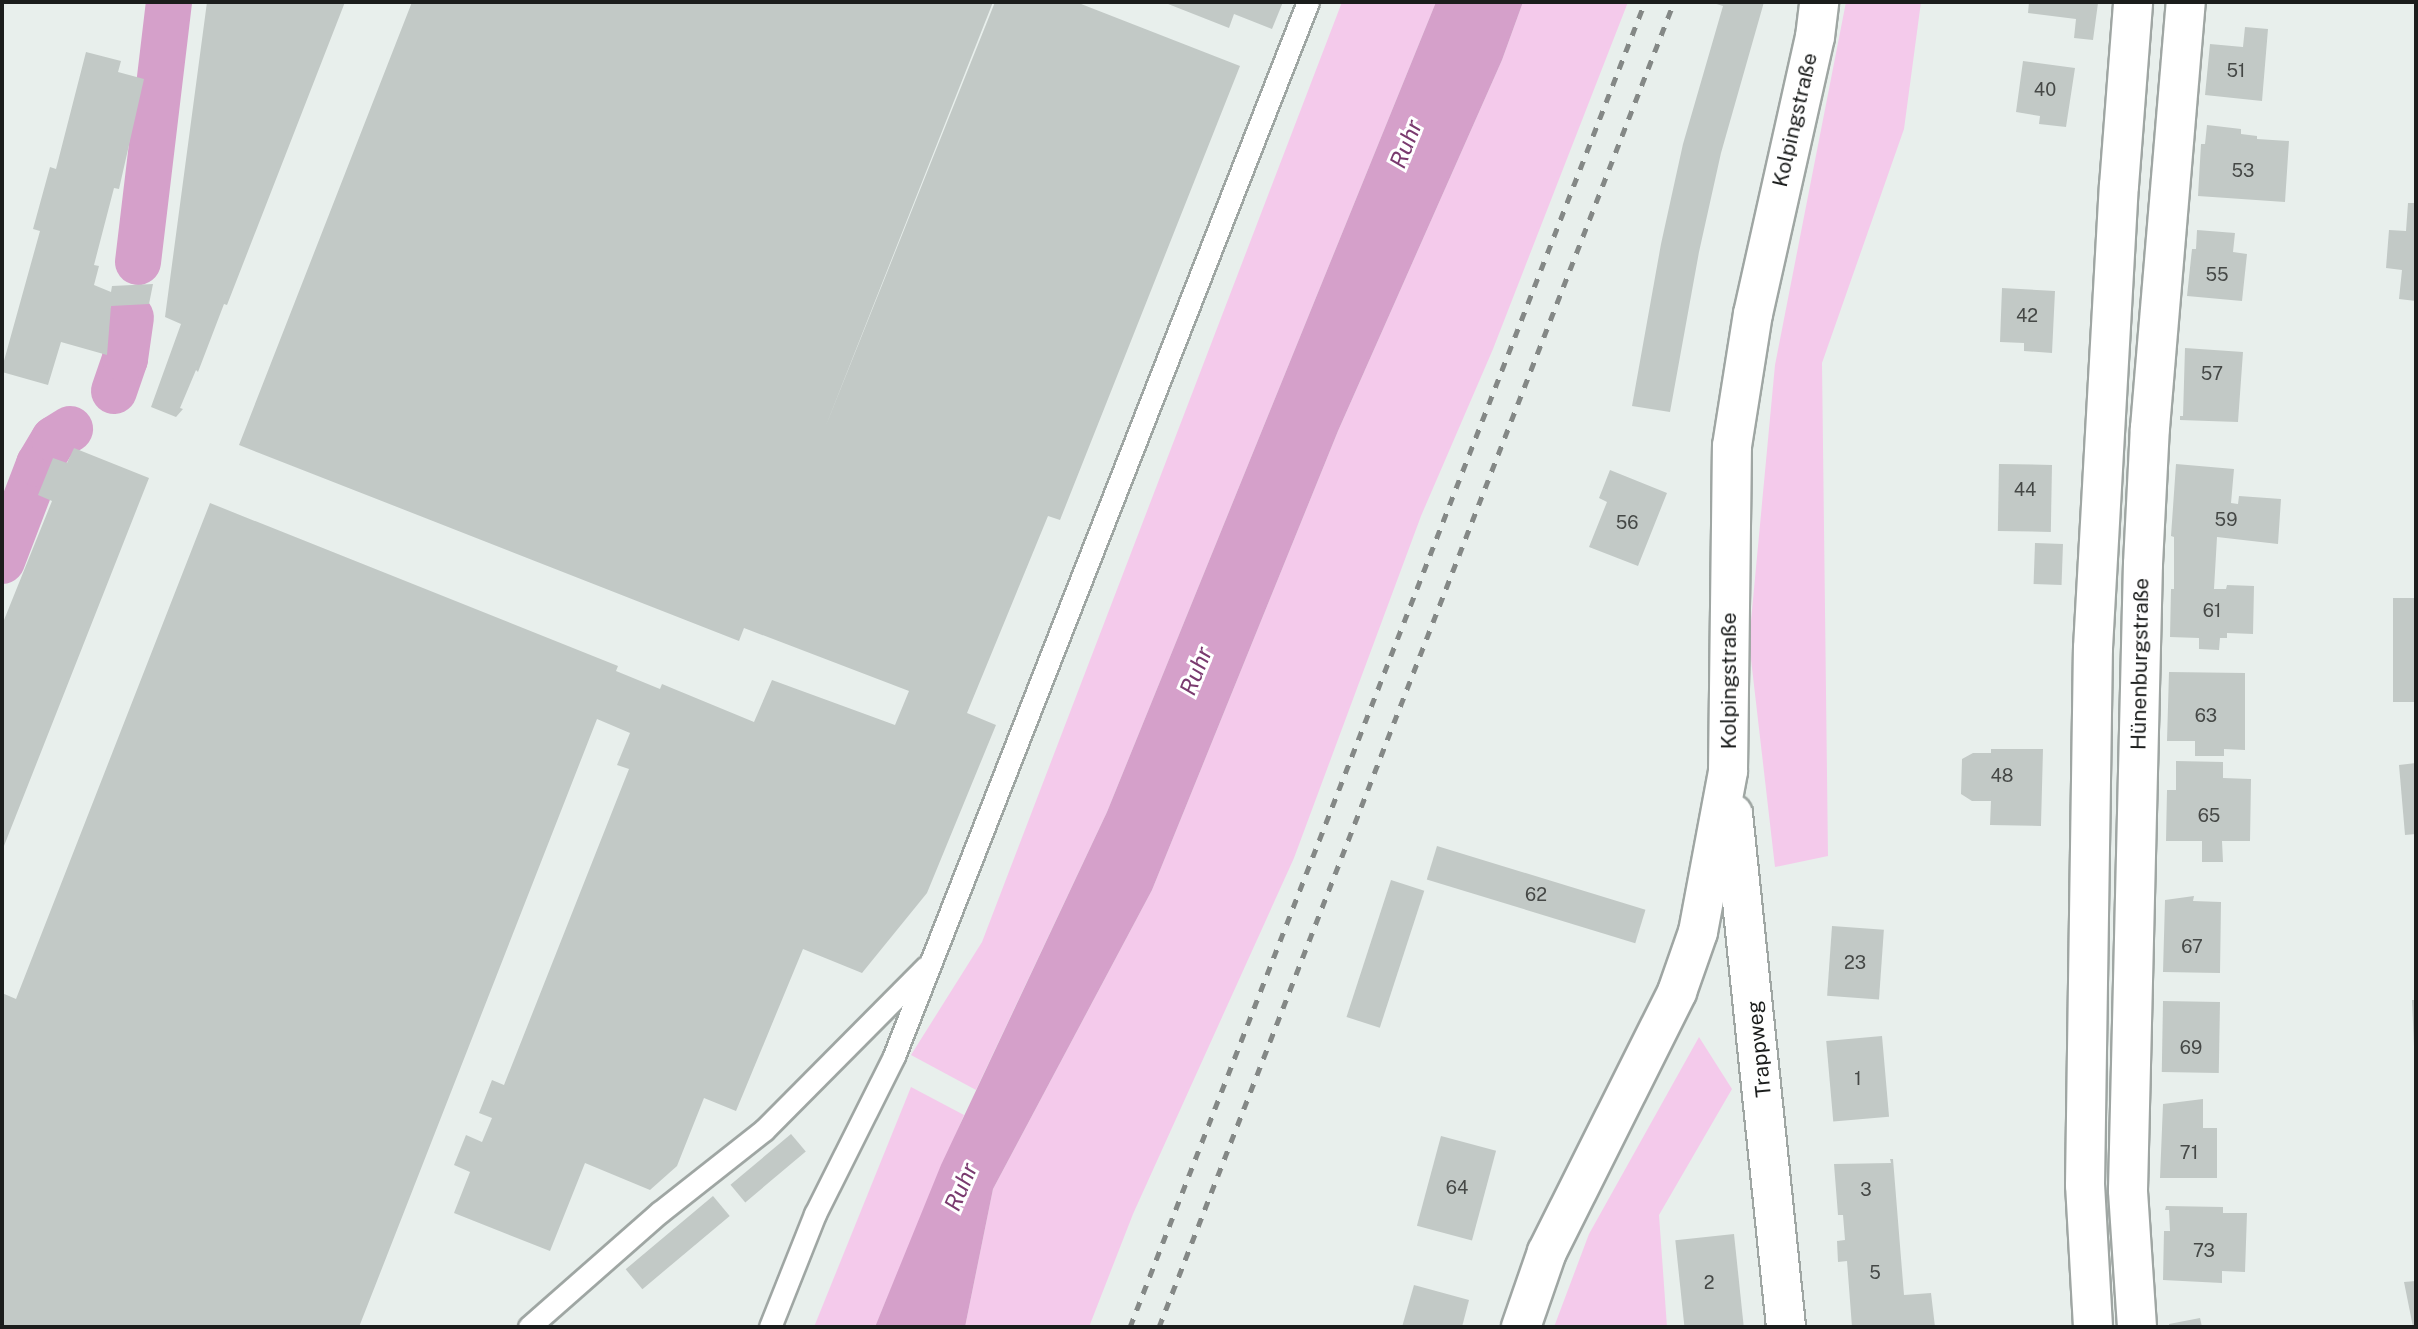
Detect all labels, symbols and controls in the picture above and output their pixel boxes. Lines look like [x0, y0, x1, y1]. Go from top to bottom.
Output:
street label: Kolpingstraße [1767, 51, 1823, 189]
house number: 51 [2227, 60, 2245, 82]
house number: 40 [2034, 79, 2056, 101]
water label: Ruhr [1384, 116, 1428, 172]
house number: 53 [2232, 160, 2254, 182]
house number: 55 [2205, 264, 2229, 286]
house number: 42 [2016, 305, 2038, 327]
house number: 57 [2201, 363, 2223, 385]
house number: 44 [2014, 479, 2036, 501]
house number: 59 [2215, 509, 2237, 531]
house number: 56 [1616, 512, 1638, 534]
street label: Hünenburgstraße [2126, 578, 2154, 750]
house number: 61 [2203, 600, 2221, 622]
street label: Kolpingstraße [1716, 613, 1742, 749]
water label: Ruhr [1174, 643, 1218, 699]
house number: 63 [2195, 705, 2217, 727]
house number: 48 [1991, 765, 2013, 787]
house number: 65 [2198, 805, 2220, 827]
house number: 62 [1525, 884, 1547, 906]
house number: 67 [2181, 936, 2203, 958]
house number: 23 [1844, 952, 1866, 974]
street label: Trappweg [1741, 999, 1777, 1099]
house number: 69 [2180, 1037, 2202, 1059]
house number: 1 [1854, 1068, 1862, 1090]
house number: 71 [2180, 1142, 2198, 1164]
water label: Ruhr [939, 1159, 983, 1215]
house number: 64 [1446, 1177, 1468, 1199]
house number: 3 [1860, 1179, 1872, 1201]
house number: 73 [2193, 1240, 2215, 1262]
house number: 5 [1869, 1262, 1881, 1284]
house number: 2 [1704, 1272, 1714, 1294]

